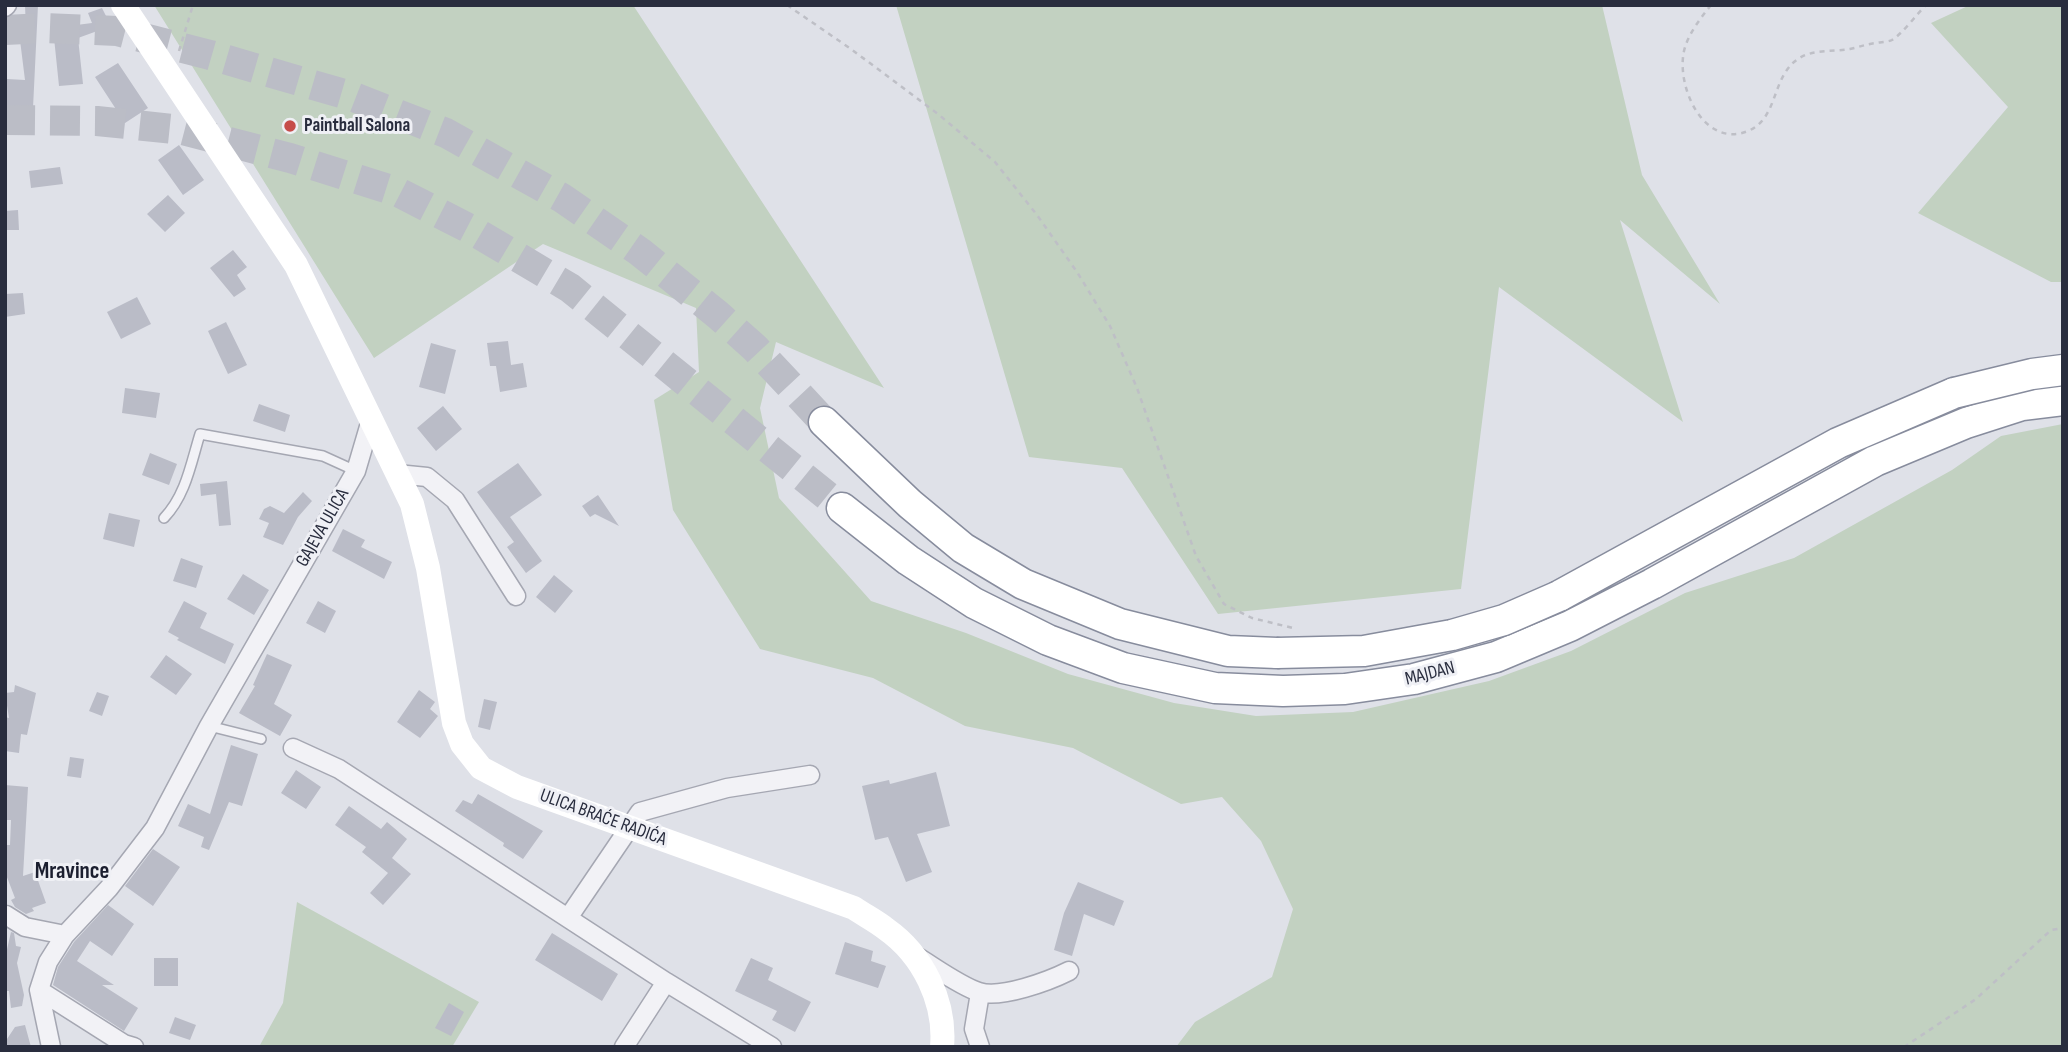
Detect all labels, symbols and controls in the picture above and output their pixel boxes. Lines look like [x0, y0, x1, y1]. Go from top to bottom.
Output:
place label: Paintball Salona [304, 115, 410, 137]
marker: Paintball Salona [282, 118, 298, 134]
street label: GAJEVA ULICA [292, 485, 354, 571]
street label: MAJDAN [1403, 657, 1457, 691]
street label: ULICA BRAĆE RADIĆA [537, 785, 669, 851]
district label: Mravince [35, 858, 109, 886]

